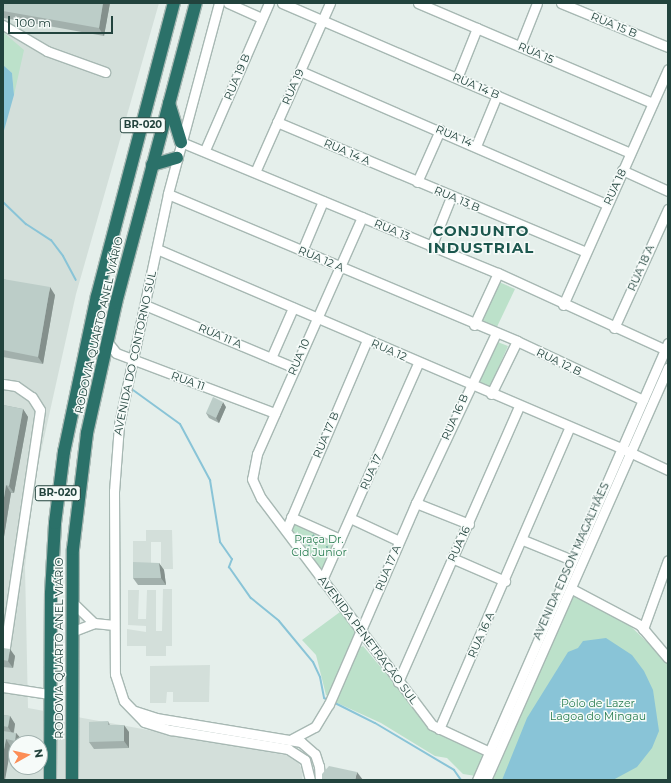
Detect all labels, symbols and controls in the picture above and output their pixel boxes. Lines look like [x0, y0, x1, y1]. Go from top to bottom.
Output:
scale bar [10, 8, 115, 34]
street label: RUA 15 B [589, 10, 639, 40]
text: 100 m [15, 15, 51, 30]
street label: RUA 15 [516, 40, 556, 66]
street label: RUA 19 B [221, 52, 253, 102]
street label: RUA 19 [279, 67, 307, 107]
street label: RUA 14 B [451, 70, 501, 102]
road number: BR-020 [119, 117, 167, 133]
street label: RUA 14 [434, 122, 474, 150]
street label: RUA 14 A [322, 136, 372, 168]
street label: RUA 18 [601, 167, 629, 207]
street label: RUA 13 B [432, 183, 482, 215]
street label: RUA 13 [372, 217, 412, 243]
district label: CONJUNTO INDUSTRIAL [428, 221, 534, 256]
street label: RODOVIA QUARTO ANEL VIÁRIO [72, 235, 126, 415]
street label: RUA 12 A [296, 243, 346, 275]
street label: RUA 18 A [625, 243, 657, 293]
street label: AVENIDA DO CONTORNO SUL [111, 270, 159, 436]
street label: RUA 11 A [196, 321, 244, 351]
street label: RUA 12 [369, 336, 409, 364]
street label: RUA 10 [285, 337, 313, 377]
street label: RUA 12 B [534, 345, 584, 379]
street label: RUA 11 [169, 369, 207, 393]
street label: RUA 16 B [439, 392, 471, 442]
street label: RUA 17 B [310, 410, 342, 460]
street label: RUA 17 [357, 452, 385, 492]
street label: AVENIDA EDSON MAGALHÃES [530, 480, 612, 642]
road number: BR-020 [34, 485, 82, 501]
street label: RUA 16 [445, 524, 473, 564]
park label: Praça Dr. Cid Junior [291, 533, 347, 559]
street label: RUA 17 A [372, 543, 404, 593]
street label: RODOVIA QUARTO ANEL VIÁRIO [52, 557, 66, 739]
street label: AVENIDA PENETRAÇÃO SUL [315, 573, 421, 707]
street label: RUA 16 A [465, 610, 497, 660]
park label: Pólo de Lazer Lagoa do Mingau [550, 697, 646, 723]
north arrow [8, 735, 48, 775]
text: N [31, 748, 46, 759]

